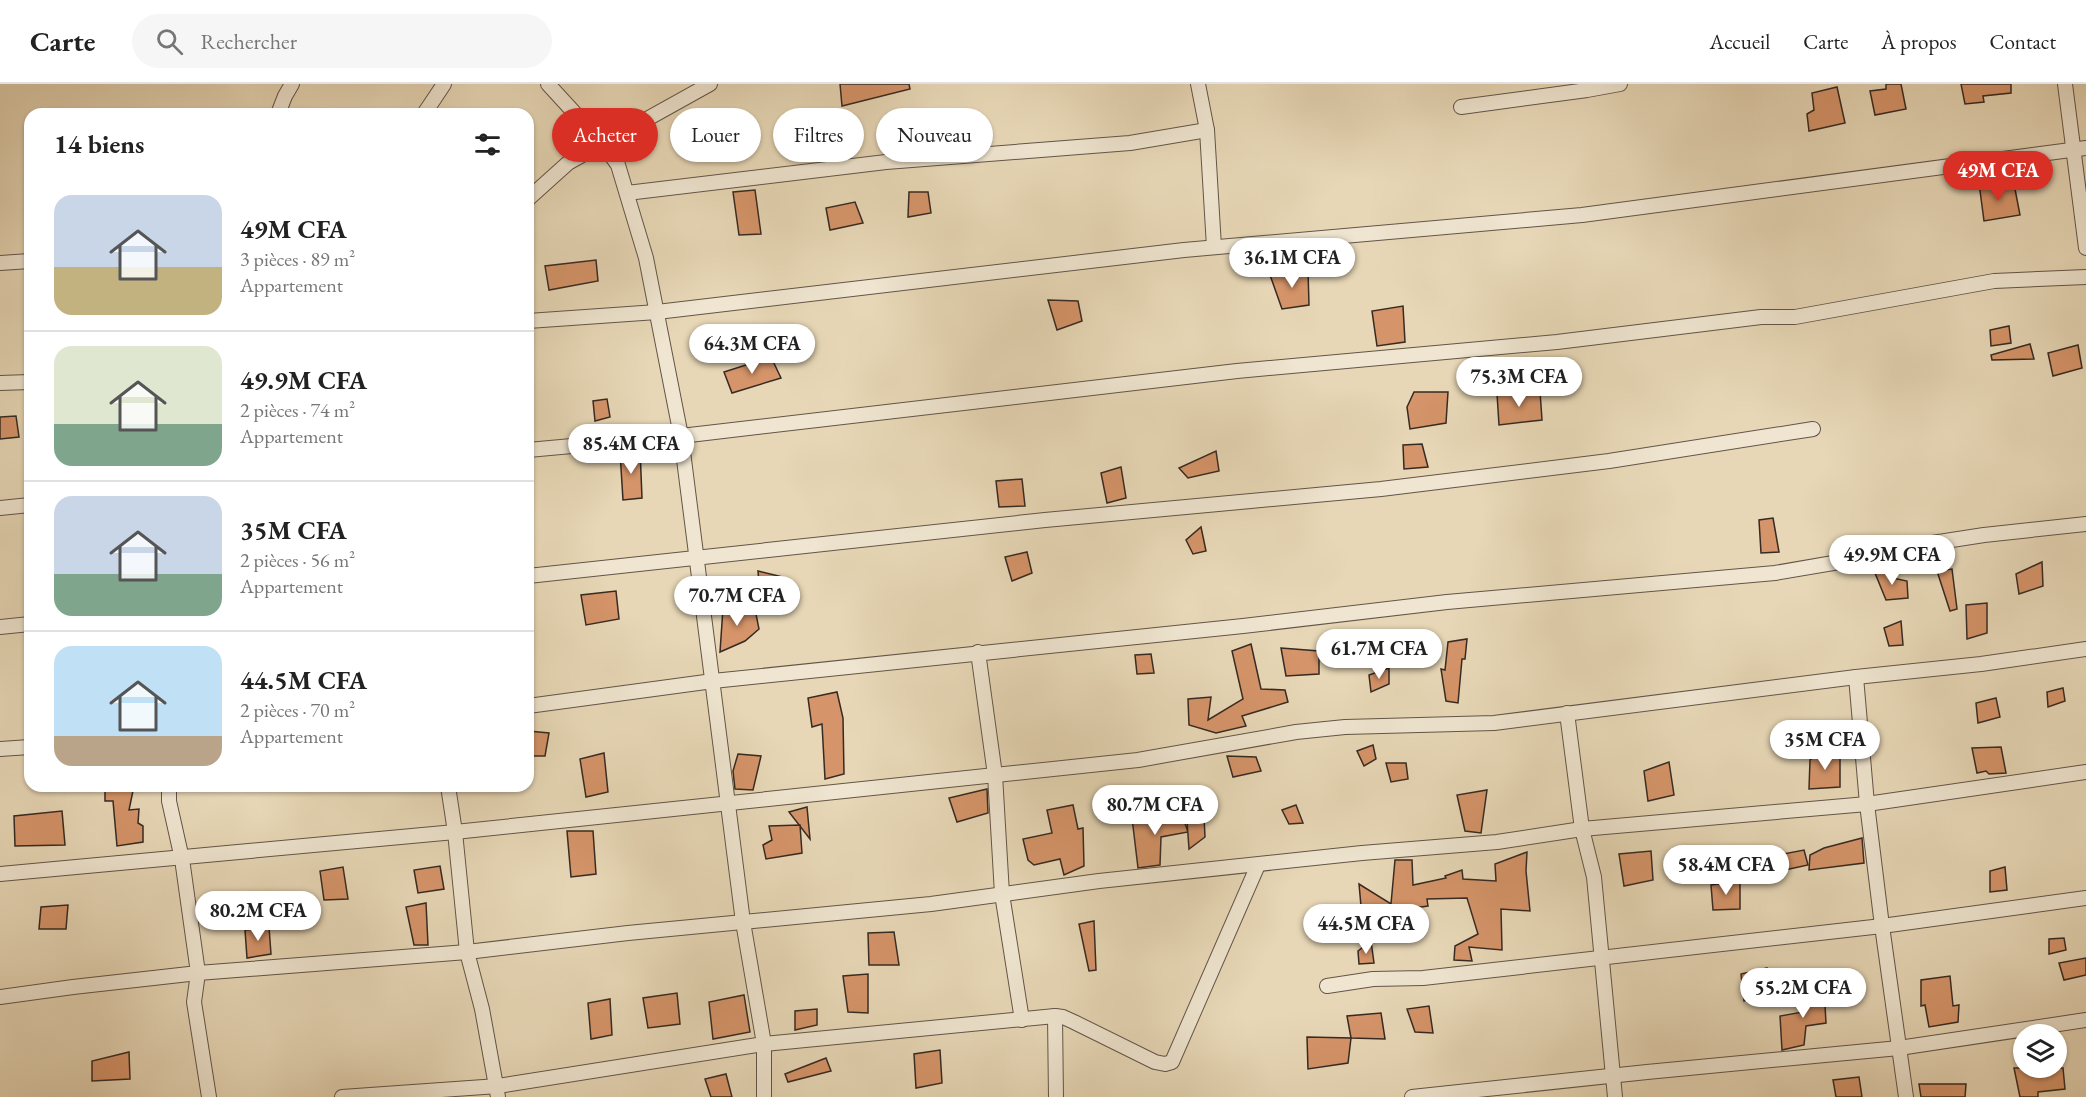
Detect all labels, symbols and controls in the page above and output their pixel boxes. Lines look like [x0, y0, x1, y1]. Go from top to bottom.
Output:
search box [132, 14, 552, 68]
text: Carte [30, 23, 96, 59]
icon: search [153, 25, 186, 58]
text: Rechercher [201, 27, 297, 56]
text: Accueil [1710, 28, 1770, 55]
text: Carte [1803, 28, 1848, 55]
text: À propos [1881, 28, 1956, 55]
text: Contact [1989, 28, 2056, 55]
chip: Acheter [552, 108, 658, 162]
chip: Louer [670, 108, 761, 162]
chip: Filtres [773, 108, 864, 162]
chip: Nouveau [876, 108, 993, 162]
text: 14 biens [54, 127, 144, 161]
icon: filters [471, 128, 504, 161]
pin: 49M CFA [1943, 151, 2053, 202]
text: 49M CFA [1957, 157, 2039, 183]
text: 49M CFA [240, 212, 347, 246]
icon: home [102, 219, 174, 291]
pin: 36.1M CFA [1223, 238, 1361, 289]
text: 36.1M CFA [1243, 244, 1341, 270]
text: 3 pièces · 89 m² [240, 246, 355, 272]
text: Appartement [240, 272, 343, 298]
pin: 64.3M CFA [683, 324, 821, 375]
text: 64.3M CFA [703, 330, 801, 356]
pin: 75.3M CFA [1450, 357, 1588, 408]
text: 49.9M CFA [240, 363, 367, 397]
text: 75.3M CFA [1470, 363, 1568, 389]
icon: home [102, 370, 174, 442]
text: 2 pièces · 74 m² [240, 397, 355, 423]
text: Appartement [240, 423, 343, 449]
pin: 85.4M CFA [562, 424, 700, 475]
text: 85.4M CFA [582, 430, 680, 456]
text: 35M CFA [240, 513, 347, 547]
icon: home [102, 520, 174, 592]
pin: 49.9M CFA [1823, 535, 1961, 586]
text: 49.9M CFA [1843, 541, 1941, 567]
text: 2 pièces · 56 m² [240, 547, 355, 573]
text: Appartement [240, 573, 343, 599]
pin: 70.7M CFA [668, 576, 806, 627]
text: 70.7M CFA [688, 582, 786, 608]
pin: 61.7M CFA [1310, 629, 1448, 680]
text: 61.7M CFA [1330, 635, 1428, 661]
text: 44.5M CFA [240, 663, 367, 697]
icon: home [102, 670, 174, 742]
text: 2 pièces · 70 m² [240, 697, 355, 723]
pin: 35M CFA [1770, 720, 1880, 771]
text: Appartement [240, 723, 343, 749]
text: 35M CFA [1784, 726, 1866, 752]
pin: 80.7M CFA [1086, 785, 1224, 836]
text: 80.7M CFA [1106, 791, 1204, 817]
pin: 58.4M CFA [1657, 845, 1795, 896]
text: 58.4M CFA [1677, 851, 1775, 877]
pin: 80.2M CFA [189, 891, 327, 942]
text: 80.2M CFA [209, 897, 307, 923]
pin: 44.5M CFA [1297, 904, 1435, 955]
text: 44.5M CFA [1317, 910, 1415, 936]
pin: 55.2M CFA [1734, 968, 1872, 1019]
text: 55.2M CFA [1754, 974, 1852, 1000]
map controls [2013, 1024, 2067, 1078]
button: layers [2013, 1024, 2067, 1078]

